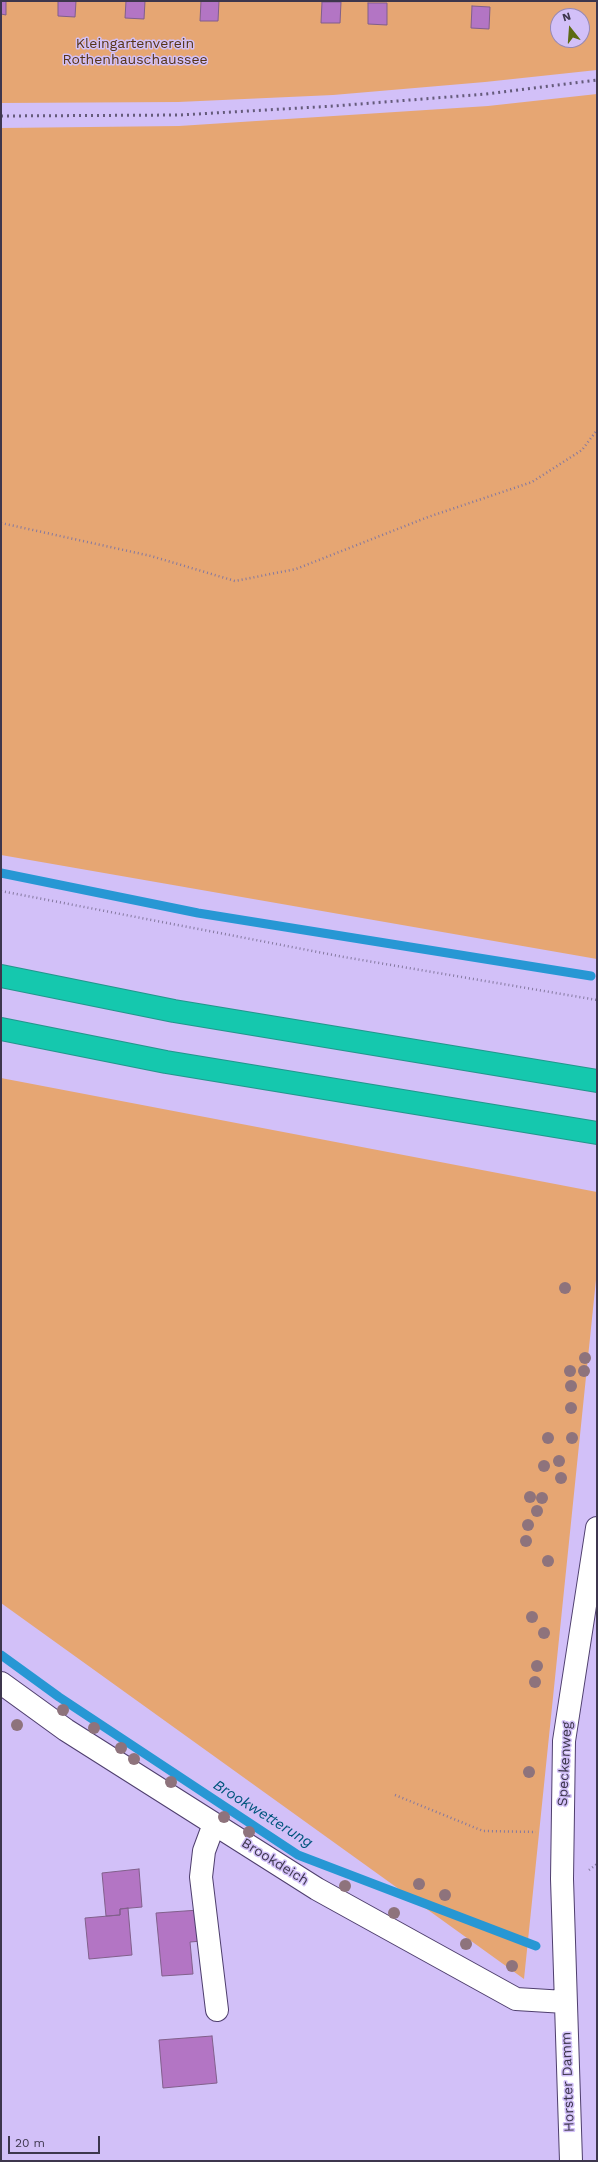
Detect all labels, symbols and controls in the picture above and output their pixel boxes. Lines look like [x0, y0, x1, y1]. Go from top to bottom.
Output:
north arrow [550, 8, 590, 48]
text: N [561, 10, 572, 24]
park label: Kleingartenverein Rothenhauschaussee [62, 36, 208, 68]
street label: Speckenweg [554, 1721, 576, 1807]
water label: Brookwetterung [210, 1776, 316, 1852]
street label: Brookdeich [238, 1835, 312, 1889]
street label: Horster Damm [558, 2031, 578, 2133]
scale bar [10, 2128, 102, 2154]
text: 20 m [15, 2136, 45, 2150]

